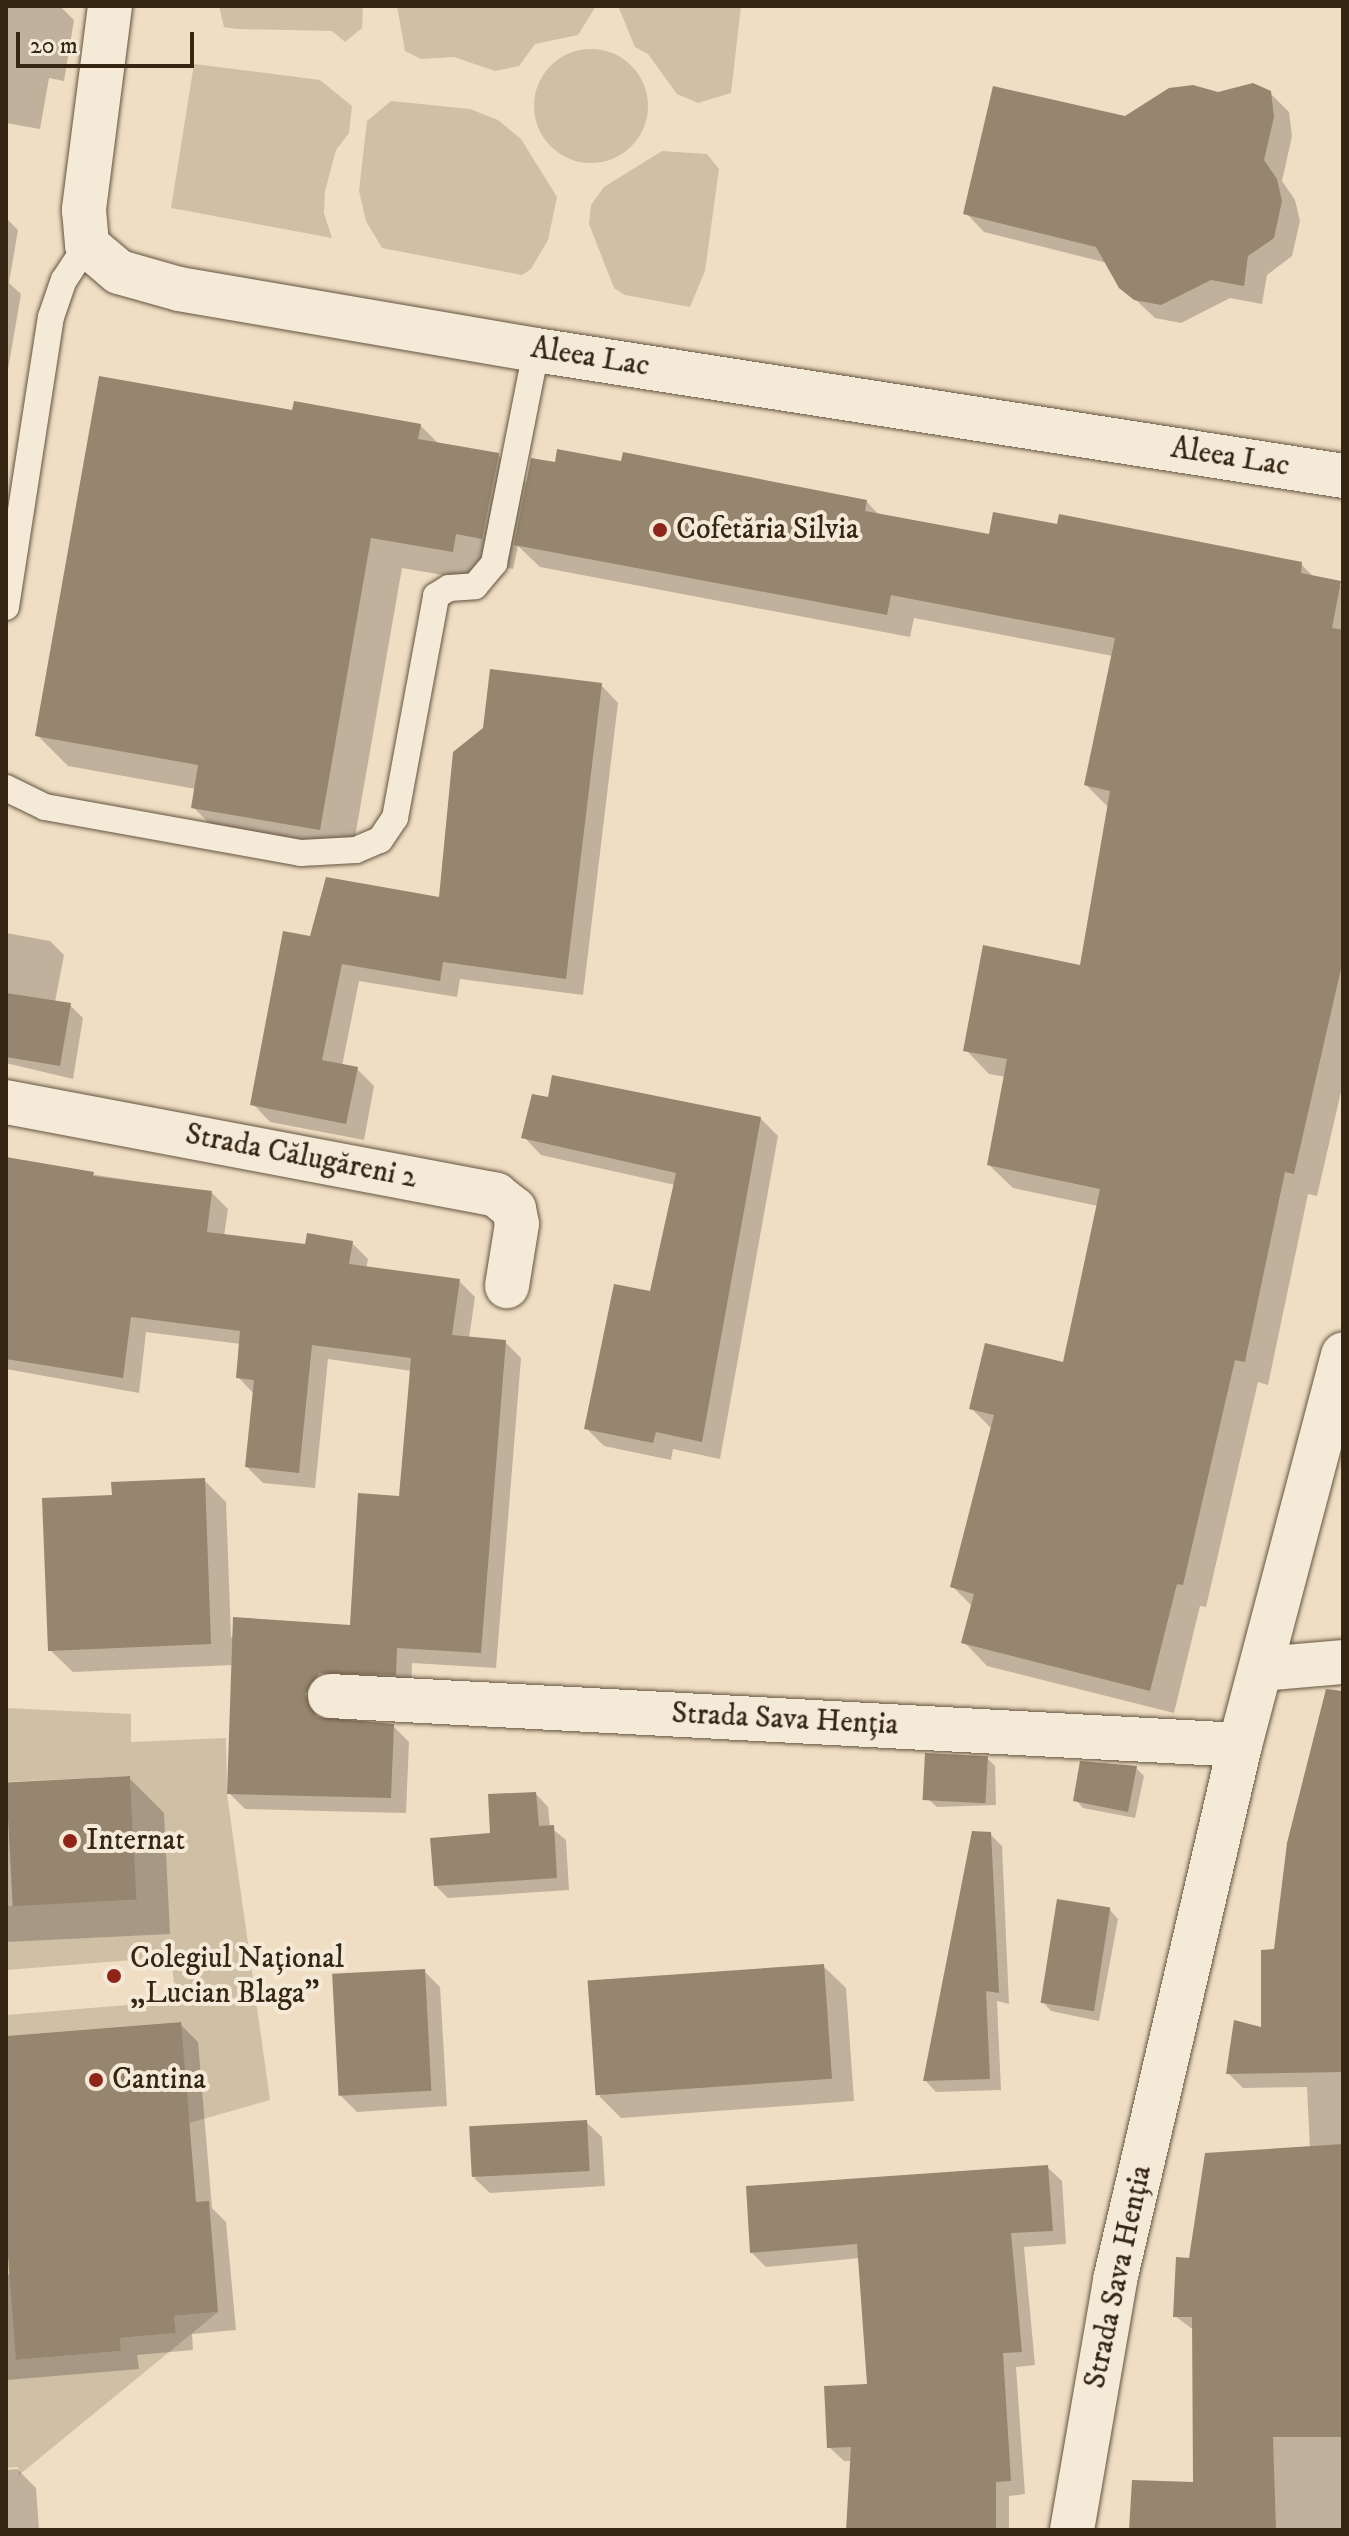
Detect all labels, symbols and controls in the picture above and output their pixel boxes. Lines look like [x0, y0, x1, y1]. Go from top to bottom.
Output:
scale bar [20, 16, 198, 66]
text: 20 m [30, 31, 78, 61]
street label: Aleea Lac [528, 331, 652, 385]
street label: Aleea Lac [1168, 431, 1292, 485]
place label: Cofetăria Silvia [676, 512, 859, 548]
marker: Cofetăria Silvia [651, 521, 669, 539]
street label: Strada Călugăreni 2 [182, 1117, 420, 1197]
street label: Strada Sava Henția [671, 1696, 899, 1744]
place label: Internat [86, 1823, 185, 1859]
marker: Internat [61, 1832, 79, 1850]
place label: Colegiul Național „Lucian Blaga” [130, 1941, 344, 2012]
marker: Colegiul Național „Lucian Blaga” [105, 1967, 123, 1985]
place label: Cantina [112, 2062, 206, 2098]
marker: Cantina [87, 2071, 105, 2089]
street label: Strada Sava Henția [1078, 2162, 1160, 2392]

